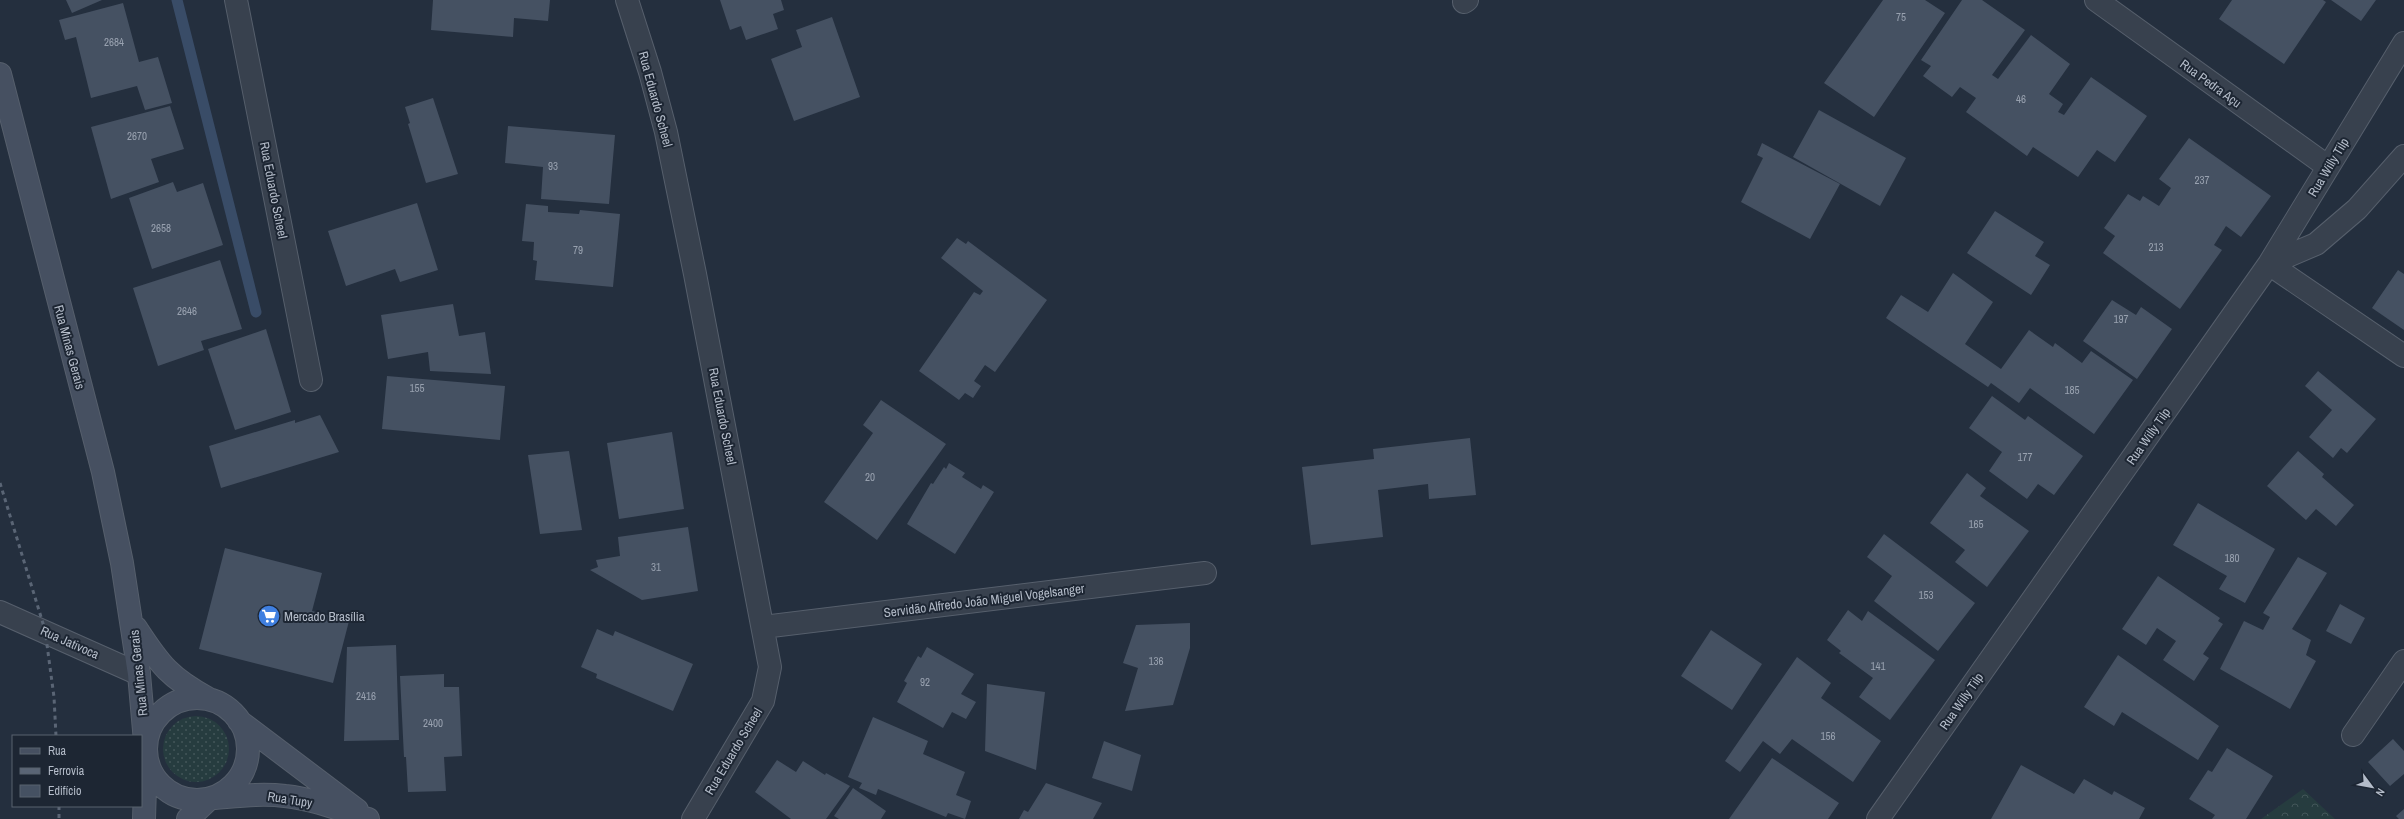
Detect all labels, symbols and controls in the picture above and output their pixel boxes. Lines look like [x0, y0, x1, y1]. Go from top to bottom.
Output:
house number: 75 [1896, 10, 1906, 24]
house number: 2684 [104, 35, 124, 49]
street label: Rua Eduardo Scheel [635, 49, 676, 149]
street label: Rua Pedra Açu [2177, 55, 2245, 111]
house number: 46 [2016, 92, 2026, 106]
house number: 2670 [127, 129, 147, 143]
street label: Rua Willy Tilp [2304, 135, 2353, 200]
street label: Rua Eduardo Scheel [256, 140, 291, 240]
house number: 93 [548, 159, 558, 173]
house number: 237 [2194, 173, 2210, 187]
house number: 2658 [151, 221, 171, 235]
house number: 213 [2148, 240, 2164, 254]
house number: 79 [573, 243, 583, 257]
street label: Rua Minas Gerais [50, 303, 89, 391]
house number: 2646 [177, 304, 197, 318]
house number: 197 [2113, 312, 2129, 326]
street label: Rua Eduardo Scheel [705, 366, 740, 466]
house number: 155 [409, 381, 425, 395]
house number: 185 [2064, 383, 2080, 397]
street label: Rua Willy Tilp [2123, 404, 2174, 468]
house number: 177 [2017, 450, 2033, 464]
house number: 20 [865, 470, 875, 484]
house number: 165 [1968, 517, 1984, 531]
house number: 180 [2224, 551, 2240, 565]
house number: 31 [651, 560, 661, 574]
street label: Servidão Alfredo João Miguel Vogelsanger [883, 580, 1086, 621]
house number: 153 [1918, 588, 1934, 602]
supermarket icon: Mercado Brasília [256, 603, 282, 629]
place label: Mercado Brasília [284, 608, 365, 625]
street label: Rua Jativoca [38, 622, 102, 663]
street label: Rua Minas Gerais [126, 629, 151, 717]
house number: 136 [1148, 654, 1164, 668]
house number: 141 [1870, 659, 1886, 673]
street label: Rua Willy Tilp [1936, 669, 1987, 733]
house number: 92 [920, 675, 930, 689]
house number: 2416 [356, 689, 376, 703]
street label: Rua Eduardo Scheel [701, 705, 766, 798]
house number: 2400 [423, 716, 443, 730]
house number: 156 [1820, 729, 1836, 743]
legend [12, 735, 142, 807]
text: Rua [48, 743, 67, 759]
text: Ferrovia [48, 763, 85, 779]
north arrow [2352, 767, 2392, 807]
text: Edifício [48, 783, 81, 799]
text: N [2373, 786, 2388, 799]
street label: Rua Tupy [266, 788, 314, 812]

